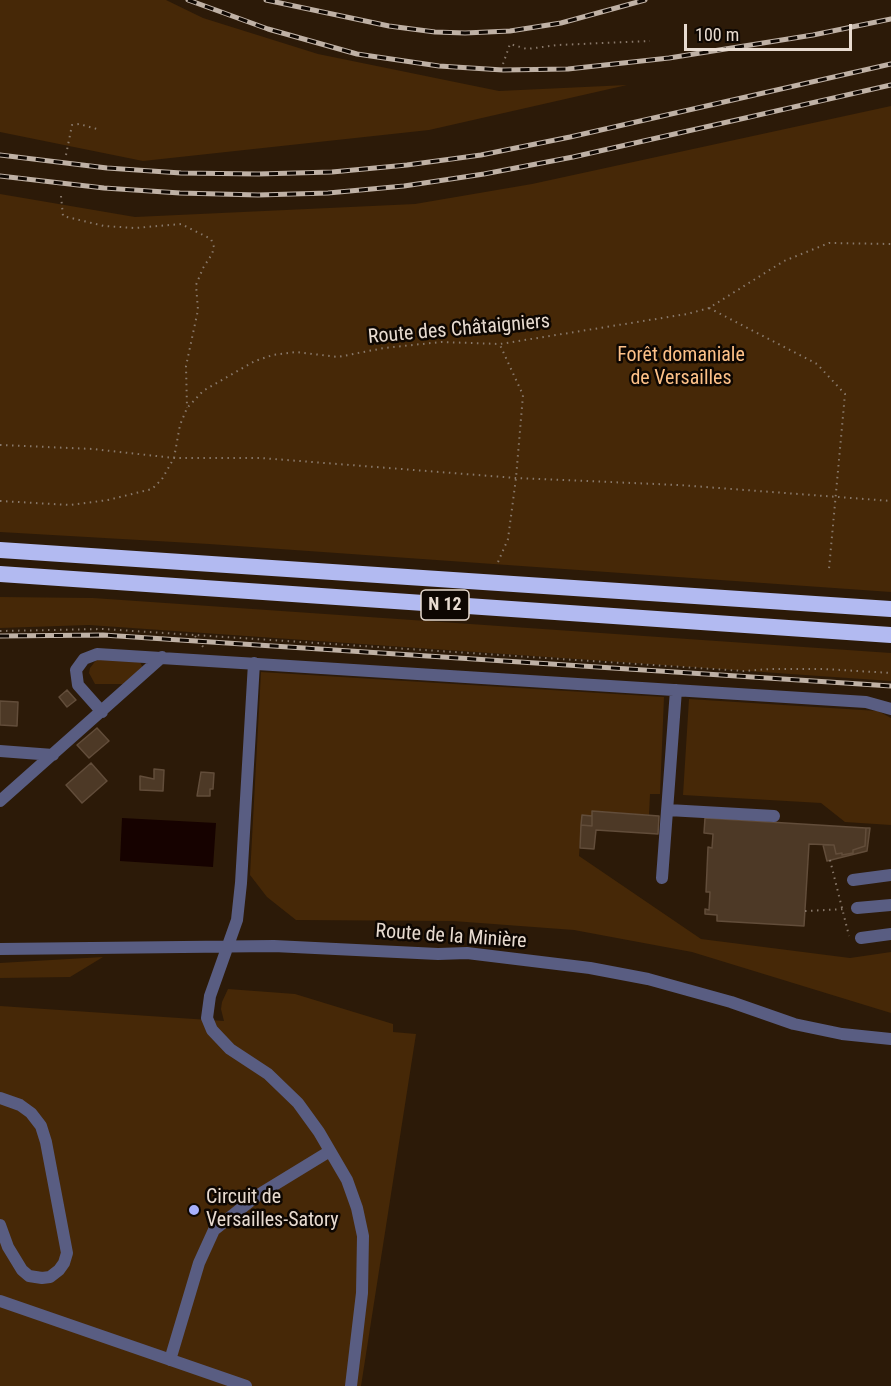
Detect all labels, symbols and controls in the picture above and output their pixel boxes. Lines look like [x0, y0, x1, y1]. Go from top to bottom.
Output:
scale bar [687, 12, 855, 50]
text: 100 m [695, 24, 739, 45]
street label: Route des Châtaigniers [367, 310, 551, 350]
park label: Forêt domaniale de Versailles [617, 344, 745, 391]
road number: N 12 [421, 590, 469, 620]
street label: Route de la Minière [375, 920, 527, 954]
place label: Circuit de Versailles-Satory [206, 1186, 338, 1233]
marker: Circuit de Versailles-Satory [187, 1203, 201, 1217]

